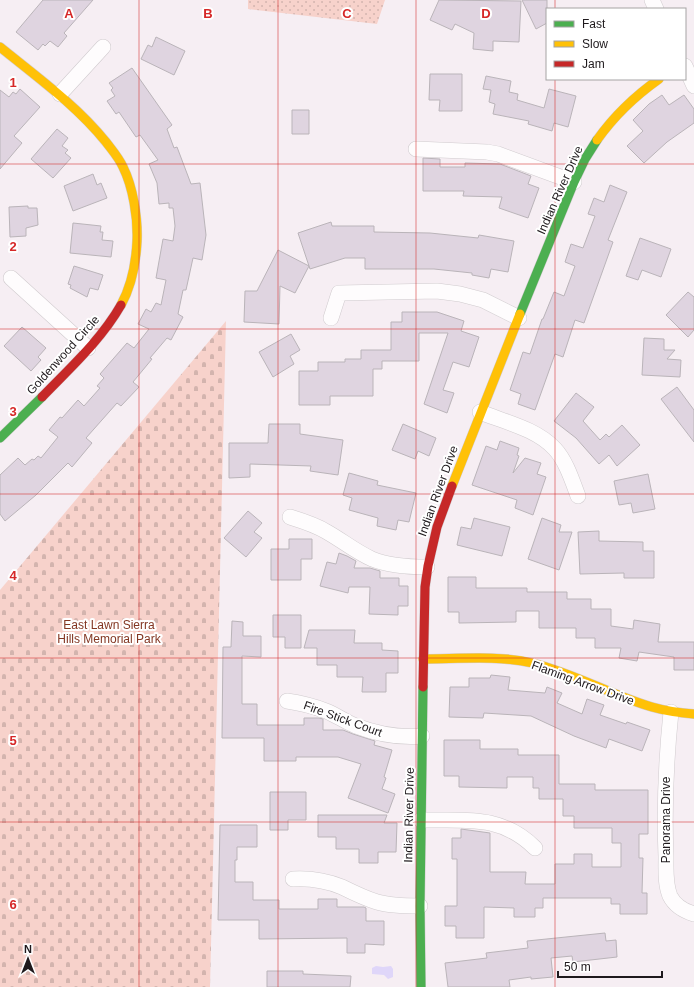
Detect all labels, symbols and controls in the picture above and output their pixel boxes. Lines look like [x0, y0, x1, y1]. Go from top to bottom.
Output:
text: A [64, 6, 74, 21]
text: B [203, 6, 213, 21]
text: C [342, 6, 352, 21]
text: D [481, 6, 491, 21]
legend [546, 8, 686, 80]
text: Fast [582, 17, 606, 31]
text: Slow [582, 37, 608, 51]
text: Jam [582, 57, 605, 71]
text: 1 [9, 75, 17, 90]
street label: Indian River Drive [534, 143, 586, 236]
text: 2 [9, 239, 17, 254]
street label: Goldenwood Circle [24, 312, 102, 397]
text: 3 [9, 404, 17, 419]
street label: Indian River Drive [415, 443, 461, 538]
text: 4 [9, 568, 17, 583]
park label: East Lawn Sierra Hills Memorial Park [57, 618, 162, 646]
street label: Flaming Arrow Drive [530, 658, 636, 708]
street label: Fire Stick Court [302, 698, 385, 740]
text: 5 [9, 733, 17, 748]
street label: Indian River Drive [401, 767, 417, 863]
street label: Panorama Drive [659, 776, 673, 863]
text: 6 [9, 897, 17, 912]
north arrow [8, 939, 48, 979]
text: N [24, 943, 32, 955]
scale bar [558, 953, 662, 979]
text: 50 m [564, 960, 591, 974]

